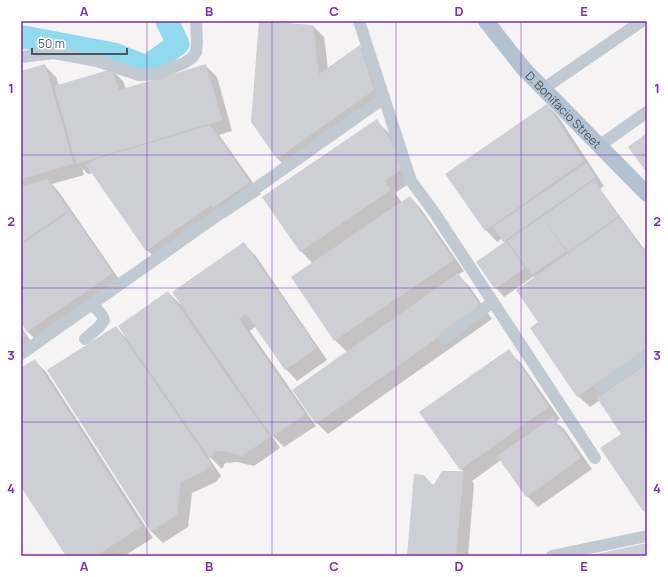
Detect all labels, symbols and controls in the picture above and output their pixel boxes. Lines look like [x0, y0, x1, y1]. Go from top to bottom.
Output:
text: A [80, 2, 89, 20]
text: B [205, 2, 213, 20]
text: C [329, 2, 339, 20]
text: D [454, 2, 464, 20]
text: E [580, 2, 588, 20]
scale bar [32, 30, 127, 56]
text: 50 m [38, 35, 65, 52]
street label: D. Bonifacio Street [522, 67, 606, 152]
text: 1 [8, 79, 14, 97]
text: 1 [654, 79, 660, 97]
text: 2 [7, 212, 15, 230]
text: 2 [653, 212, 661, 230]
text: 3 [7, 346, 15, 364]
text: 3 [653, 346, 661, 364]
text: 4 [7, 479, 15, 497]
text: 4 [653, 479, 661, 497]
text: A [80, 557, 89, 575]
text: B [205, 557, 213, 575]
text: C [329, 557, 339, 575]
text: D [454, 557, 464, 575]
text: E [580, 557, 588, 575]

